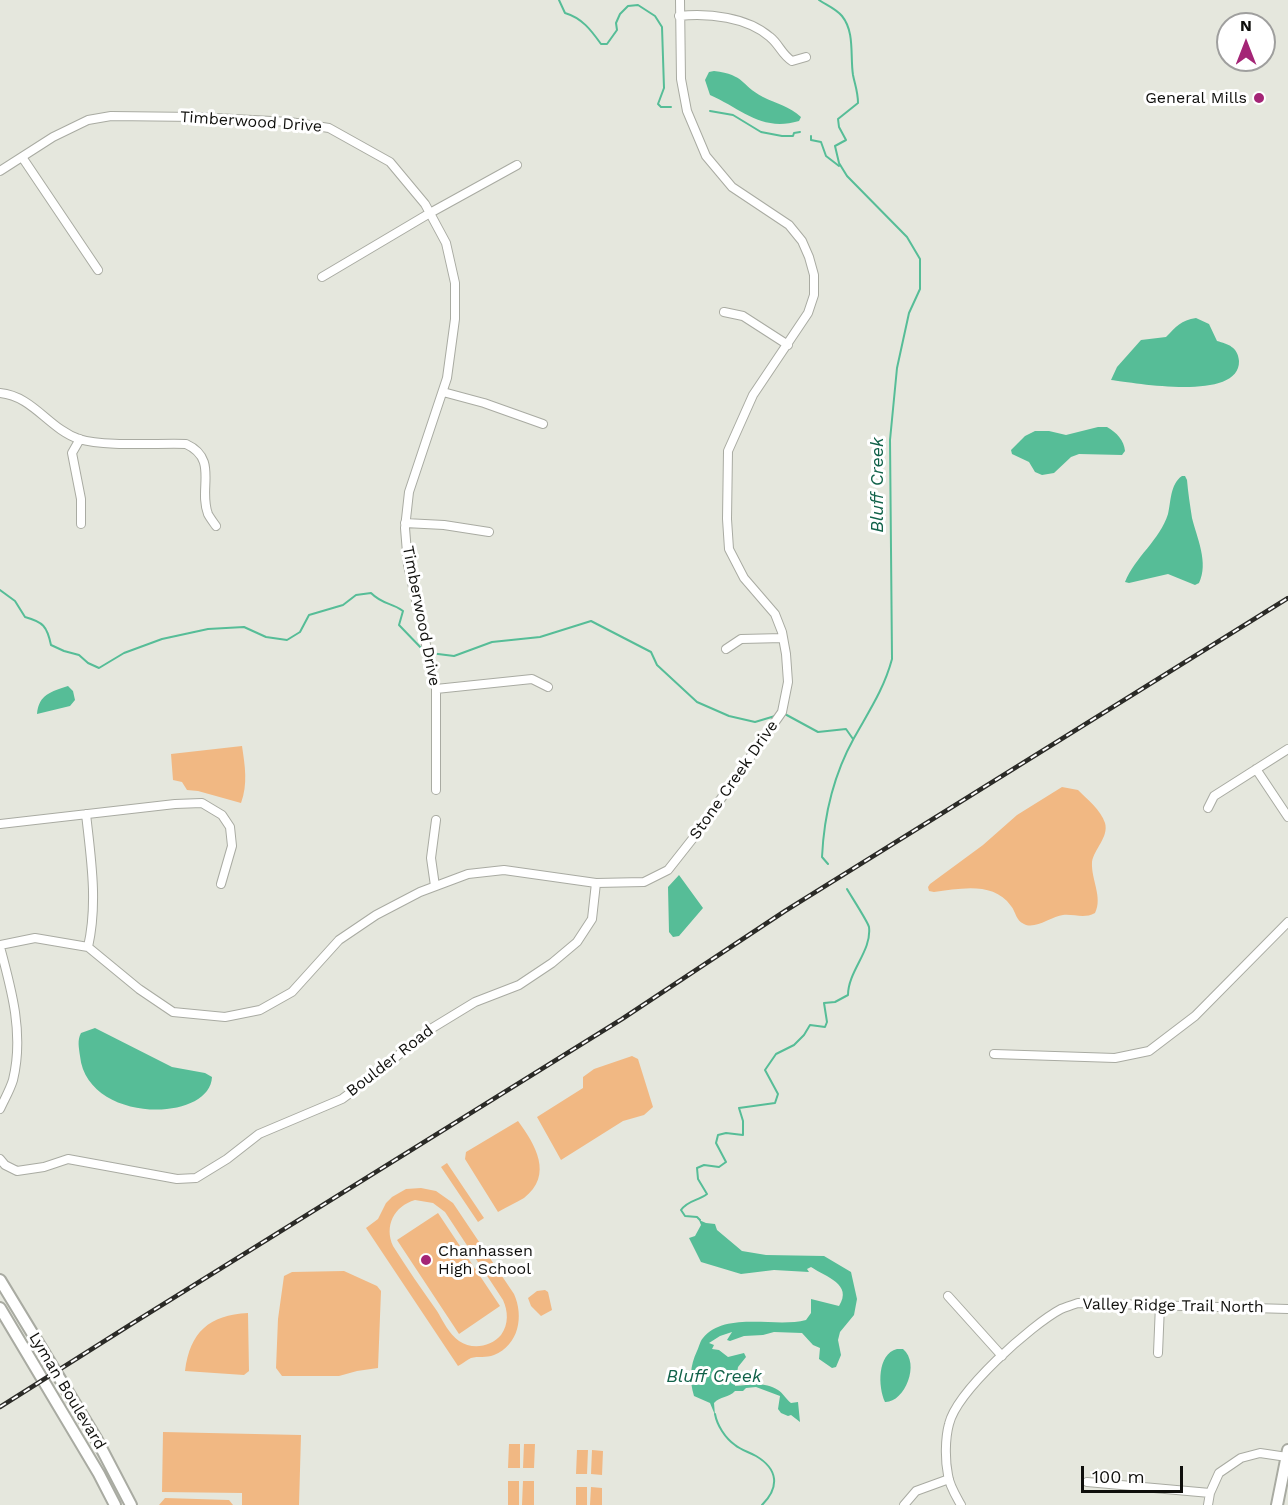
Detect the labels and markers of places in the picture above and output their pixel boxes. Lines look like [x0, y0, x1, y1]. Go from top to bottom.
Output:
place label: General Mills [1145, 88, 1247, 108]
marker: General Mills [1252, 91, 1266, 105]
place label: Chanhassen High School [438, 1241, 533, 1279]
marker: Chanhassen High School [419, 1253, 433, 1267]

